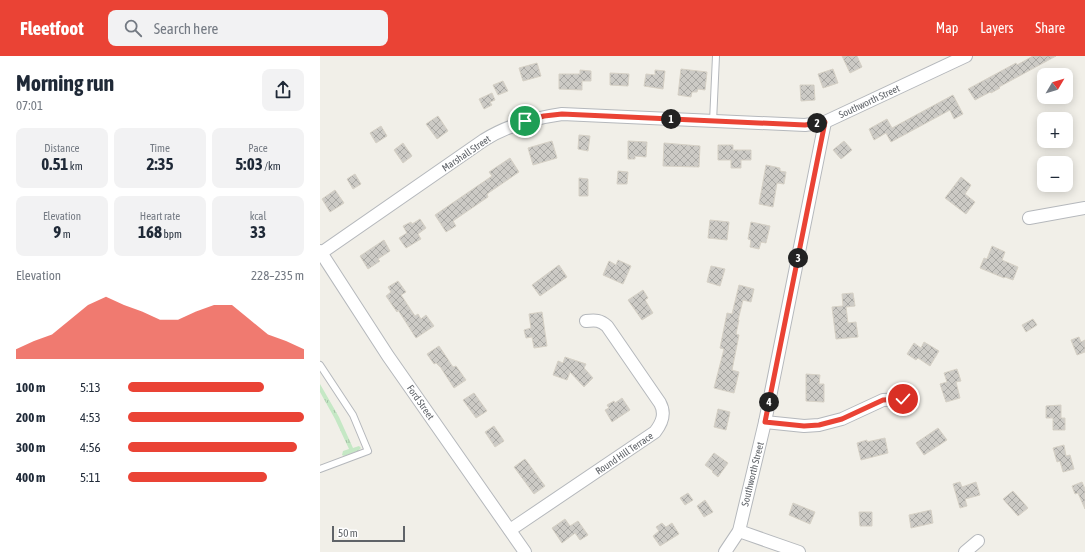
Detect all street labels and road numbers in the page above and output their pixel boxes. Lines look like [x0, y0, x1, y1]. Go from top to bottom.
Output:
street label: Southworth Street [837, 82, 902, 120]
street label: Marshall Street [440, 133, 493, 174]
street label: Ford Street [405, 383, 437, 422]
street label: Round Hill Terrace [593, 430, 656, 477]
street label: Southworth Street [739, 441, 766, 507]

